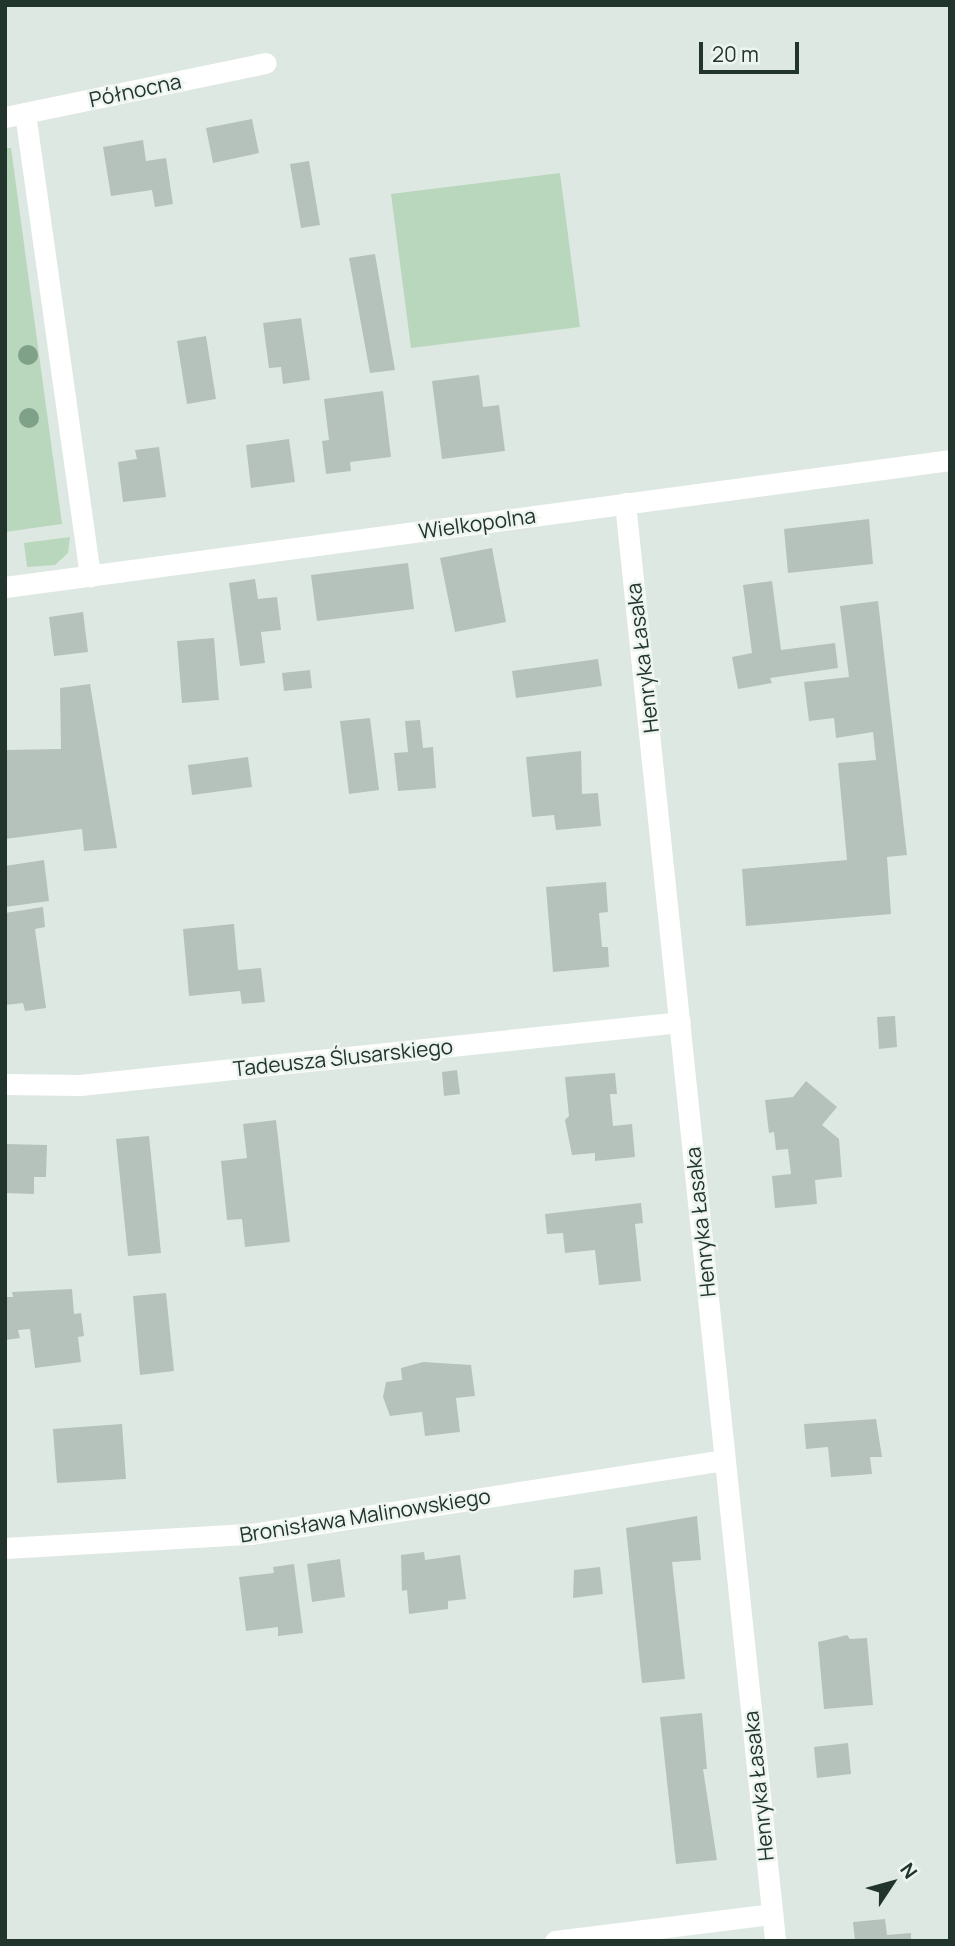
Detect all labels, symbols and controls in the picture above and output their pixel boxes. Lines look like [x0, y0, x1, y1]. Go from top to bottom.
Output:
scale bar [703, 28, 803, 72]
text: 20 m [712, 40, 759, 68]
street label: Północna [87, 68, 183, 112]
street label: Wielkopolna [417, 502, 537, 544]
street label: Henryka Łasaka [620, 582, 664, 734]
street label: Tadeusza Ślusarskiego [232, 1033, 454, 1081]
street label: Henryka Łasaka [680, 1146, 720, 1298]
street label: Bronisława Malinowskiego [238, 1483, 492, 1547]
street label: Henryka Łasaka [738, 1710, 778, 1862]
north arrow [857, 1848, 927, 1918]
text: N [894, 1857, 924, 1884]

